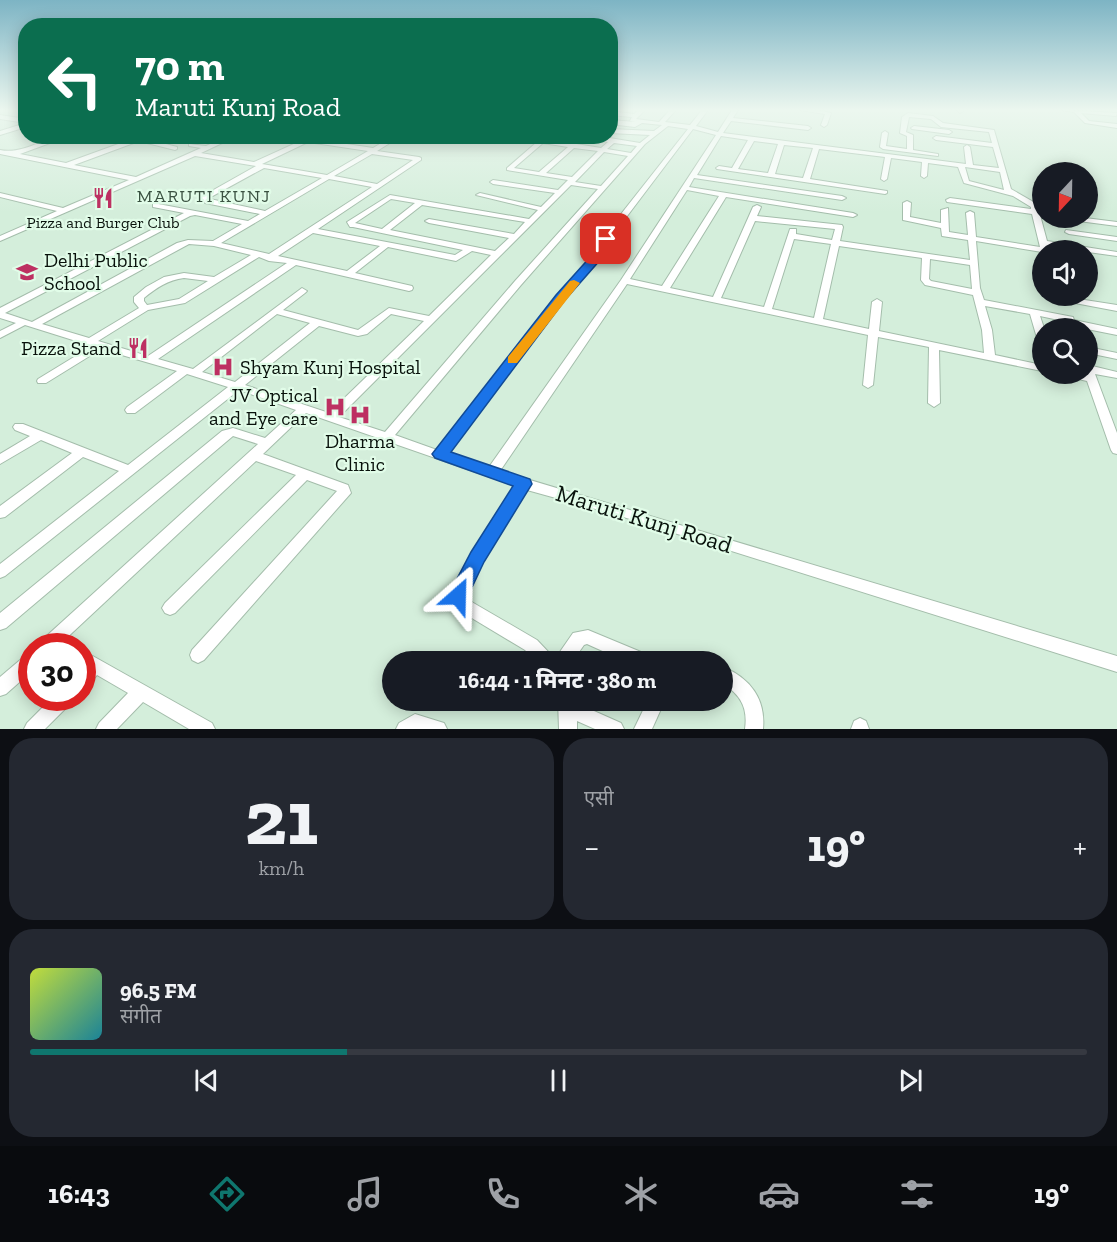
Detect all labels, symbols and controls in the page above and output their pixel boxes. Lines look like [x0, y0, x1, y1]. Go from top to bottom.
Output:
text: 70 m [135, 40, 225, 91]
icon: left [36, 42, 114, 120]
text: Maruti Kunj Road [135, 91, 340, 123]
north arrow [1032, 162, 1098, 228]
map controls [1032, 162, 1098, 384]
district label: MARUTI KUNJ [137, 185, 271, 207]
restaurant icon: Pizza and Burger Club [91, 186, 115, 210]
place label: Pizza and Burger Club [26, 213, 180, 232]
pin [580, 213, 631, 264]
icon: arrive [589, 222, 622, 255]
button: sound [1032, 240, 1098, 306]
place label: Delhi Public School [44, 248, 148, 295]
school or university icon: Delhi Public School [15, 260, 39, 284]
button: search [1032, 318, 1098, 384]
place label: Pizza Stand [21, 336, 121, 360]
restaurant icon: Pizza Stand [126, 336, 150, 360]
hospital icon: Shyam Kunj Hospital [211, 355, 235, 379]
place label: Shyam Kunj Hospital [240, 355, 421, 379]
place label: JV Optical and Eye care [209, 383, 318, 430]
hospital icon: JV Optical and Eye care [323, 395, 347, 419]
hospital icon: Dharma Clinic [348, 403, 372, 427]
place label: Dharma Clinic [325, 429, 395, 476]
street label: Maruti Kunj Road [553, 478, 736, 559]
position arrow [426, 564, 490, 628]
speed limit sign: 30 [18, 633, 96, 711]
text: 16:44 · 1 मिनट · 380 m [459, 667, 656, 694]
text: 21 [245, 770, 318, 864]
text: एसी [584, 786, 614, 810]
text: 19° [807, 819, 865, 873]
text: − [584, 827, 599, 866]
text: + [1073, 827, 1087, 866]
text: km/h [259, 856, 304, 880]
text: 96.5 FM [120, 977, 196, 1004]
text: संगीत [120, 1004, 161, 1028]
icon: previous [190, 1064, 223, 1097]
icon: pause [542, 1064, 575, 1097]
icon: next [894, 1064, 927, 1097]
icon: directions [206, 1173, 248, 1215]
icon: music [344, 1173, 386, 1215]
icon: phone [482, 1173, 524, 1215]
icon: climate [620, 1173, 662, 1215]
icon: car [758, 1173, 800, 1215]
icon: filters [896, 1173, 938, 1215]
text: 16:43 [48, 1178, 110, 1210]
text: 19° [1034, 1178, 1069, 1210]

